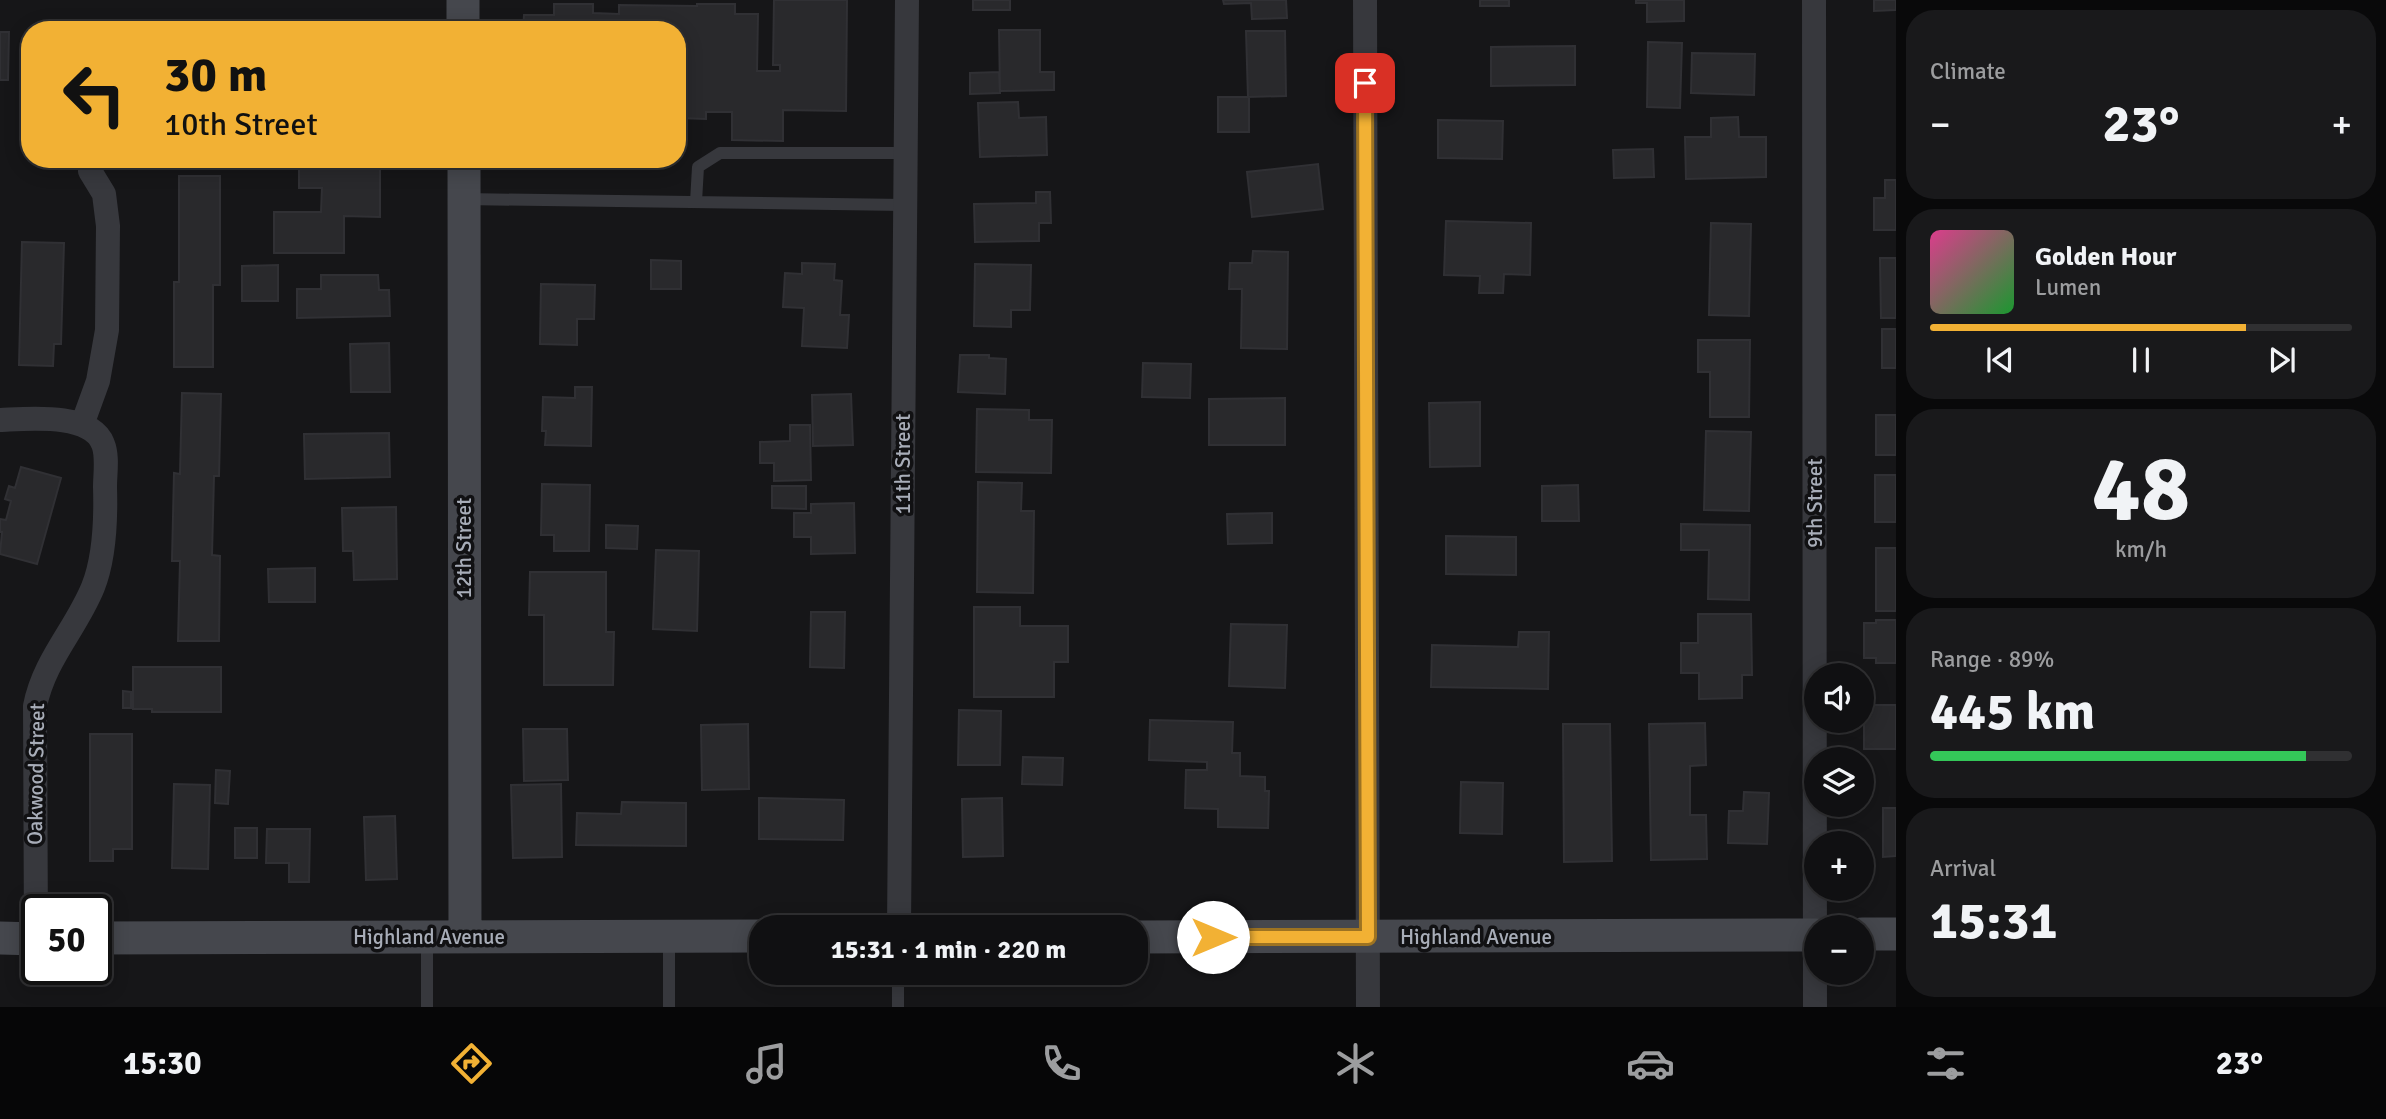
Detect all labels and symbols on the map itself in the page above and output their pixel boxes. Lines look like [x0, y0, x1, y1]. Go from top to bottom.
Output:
pin [1335, 53, 1395, 113]
street label: 11th Street [890, 414, 916, 514]
street label: 9th Street [1802, 458, 1828, 548]
street label: 12th Street [451, 498, 477, 598]
street label: Oakwood Street [22, 703, 50, 845]
speed limit sign: 50 [21, 894, 112, 985]
position arrow [1176, 900, 1250, 974]
street label: Highland Avenue [353, 924, 505, 950]
street label: Highland Avenue [1400, 924, 1552, 950]

